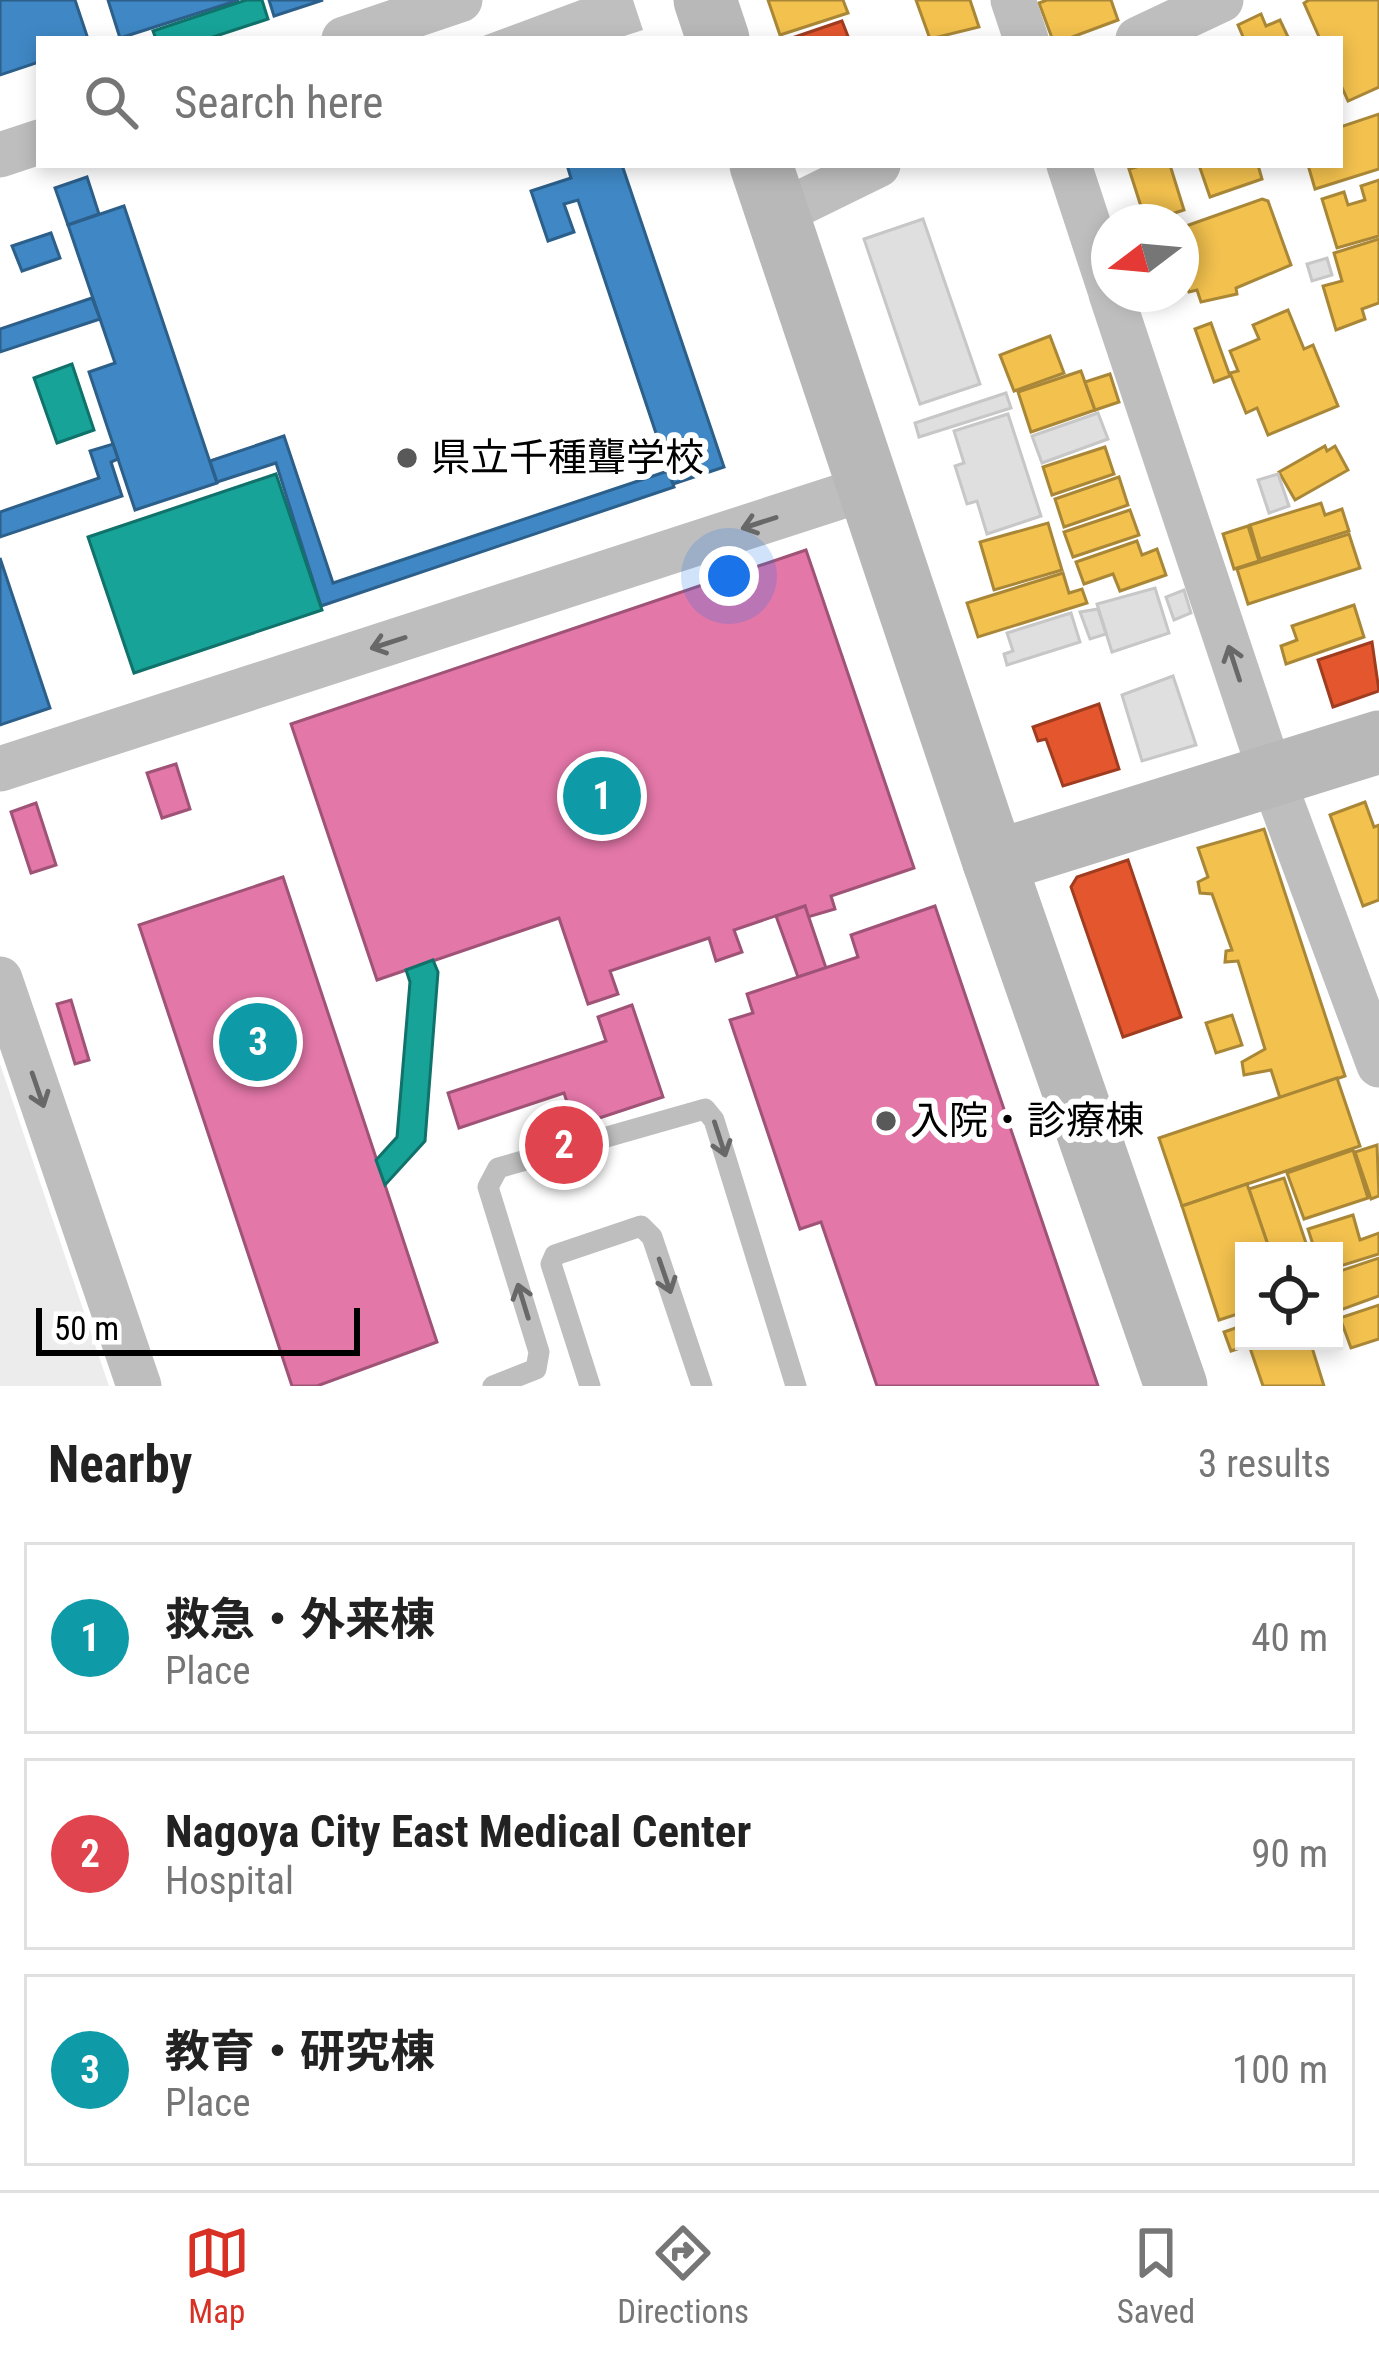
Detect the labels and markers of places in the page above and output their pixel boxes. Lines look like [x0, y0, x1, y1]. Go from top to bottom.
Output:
place label: 県立千種聾学校 [431, 435, 704, 481]
marker: 県立千種聾学校 [394, 445, 420, 471]
pin: 1 [563, 751, 641, 841]
pin: 3 [219, 997, 297, 1087]
place label: 入院・診療棟 [910, 1098, 1144, 1144]
pin: 2 [525, 1100, 603, 1190]
marker: 入院・診療棟 [873, 1108, 899, 1134]

